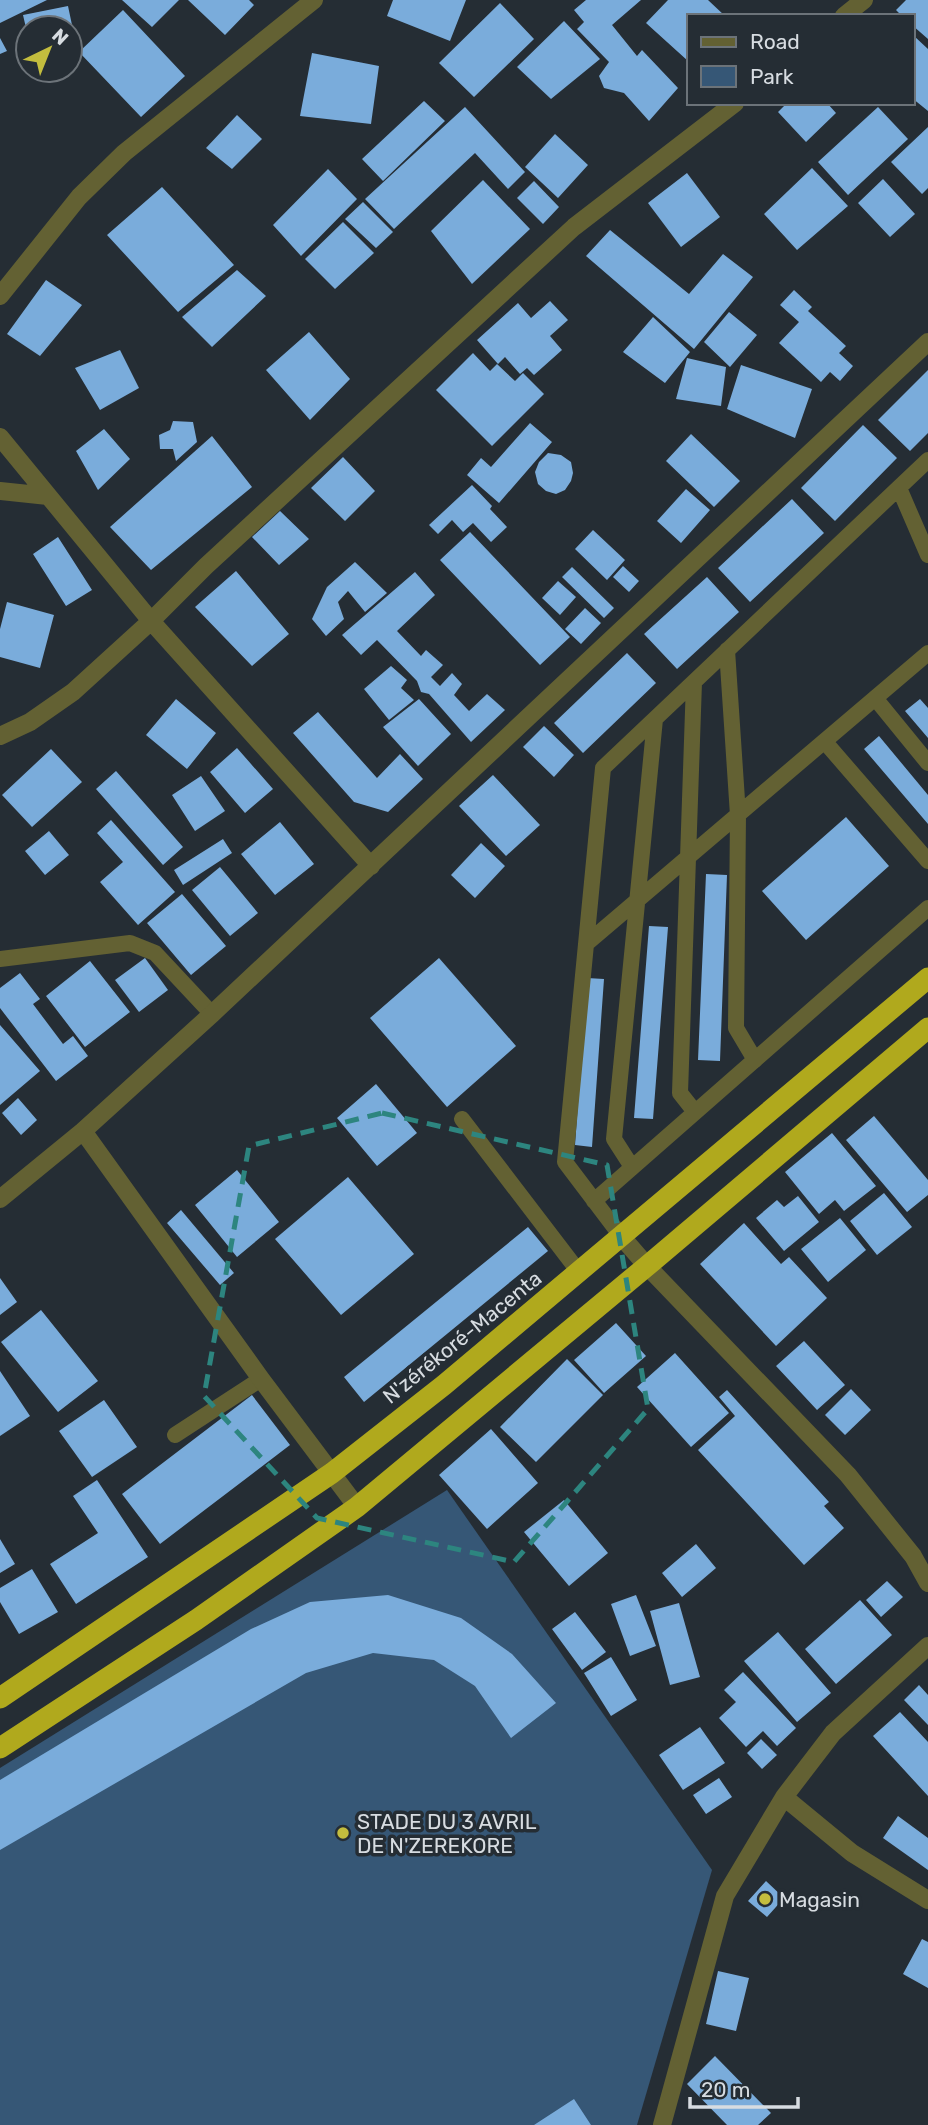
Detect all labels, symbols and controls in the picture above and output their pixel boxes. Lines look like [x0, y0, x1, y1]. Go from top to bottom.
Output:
north arrow [14, 14, 84, 84]
legend [687, 14, 914, 105]
text: N [47, 24, 73, 50]
text: Road [750, 29, 800, 54]
text: Park [750, 64, 794, 89]
street label: N'zérékoré-Macenta [378, 1265, 546, 1409]
place label: STADE DU 3 AVRIL DE N'ZEREKORE [357, 1809, 537, 1858]
marker: STADE DU 3 AVRIL DE N'ZEREKORE [335, 1825, 351, 1841]
place label: Magasin [779, 1887, 860, 1912]
marker: Magasin [757, 1891, 773, 1907]
scale bar [690, 2066, 799, 2110]
text: 20 m [701, 2077, 750, 2102]

